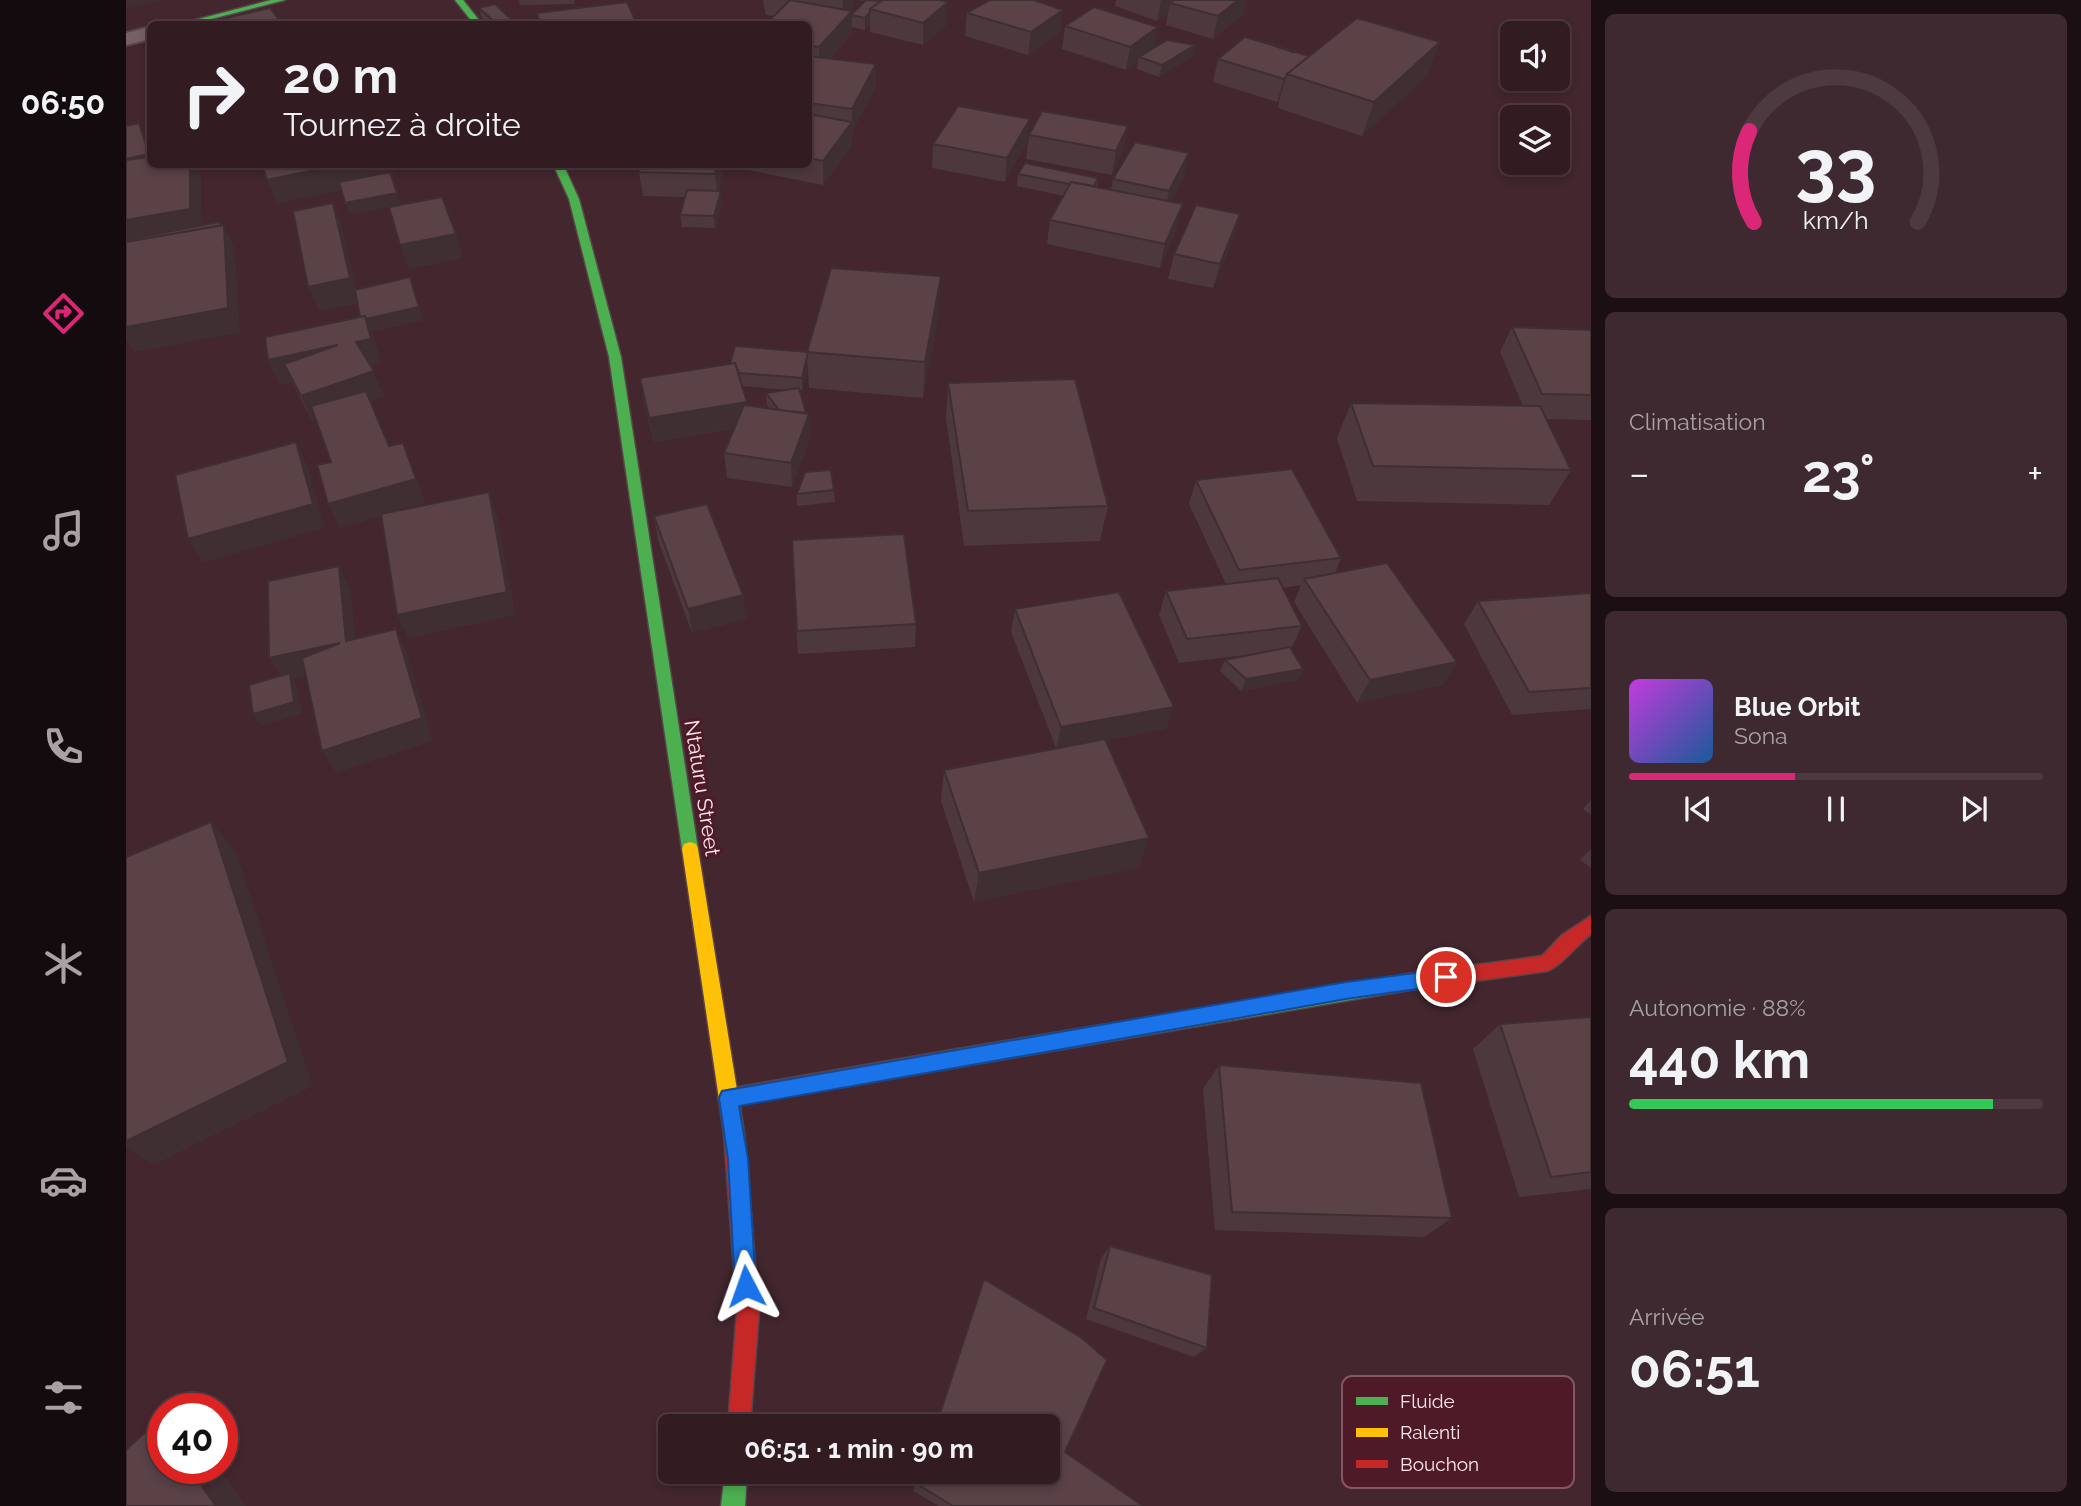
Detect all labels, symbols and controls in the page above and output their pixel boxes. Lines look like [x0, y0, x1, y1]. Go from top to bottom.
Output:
map controls [1500, 21, 1570, 175]
button: sound [1500, 21, 1570, 91]
text: 20 m [283, 47, 398, 104]
icon: right [168, 49, 259, 140]
text: 06:50 [21, 84, 105, 121]
button: layers [1500, 105, 1570, 175]
text: Tournez à droite [283, 106, 521, 143]
text: 33 [1795, 125, 1877, 210]
text: km/h [1803, 205, 1869, 235]
icon: directions [39, 289, 88, 338]
text: Climatisation [1629, 408, 1766, 435]
text: 23° [1802, 443, 1875, 504]
text: − [1629, 451, 1649, 496]
text: + [2027, 451, 2043, 496]
icon: music [39, 506, 88, 555]
text: Blue Orbit [1734, 692, 1861, 722]
street label: Ntaturu Street [679, 718, 726, 858]
icon: phone [39, 722, 88, 771]
text: Sona [1734, 722, 1788, 749]
icon: previous [1679, 790, 1717, 828]
icon: pause [1817, 790, 1855, 828]
icon: next [1955, 790, 1993, 828]
icon: climate [39, 939, 88, 988]
pin [1416, 947, 1476, 1007]
icon: arrive [1427, 958, 1465, 996]
text: Autonomie · 88% [1629, 994, 1806, 1021]
text: 440 km [1629, 1029, 1810, 1090]
icon: car [39, 1156, 88, 1205]
position arrow [709, 1249, 783, 1323]
text: Arrivée [1629, 1303, 1705, 1330]
text: 06:51 [1629, 1338, 1760, 1399]
icon: filters [39, 1373, 88, 1422]
legend [1342, 1376, 1574, 1488]
text: Fluide [1400, 1390, 1455, 1412]
speed limit sign: 40 [147, 1393, 238, 1484]
text: Ralenti [1400, 1421, 1460, 1443]
text: 06:51 · 1 min · 90 m [744, 1434, 974, 1464]
text: Bouchon [1400, 1453, 1479, 1475]

